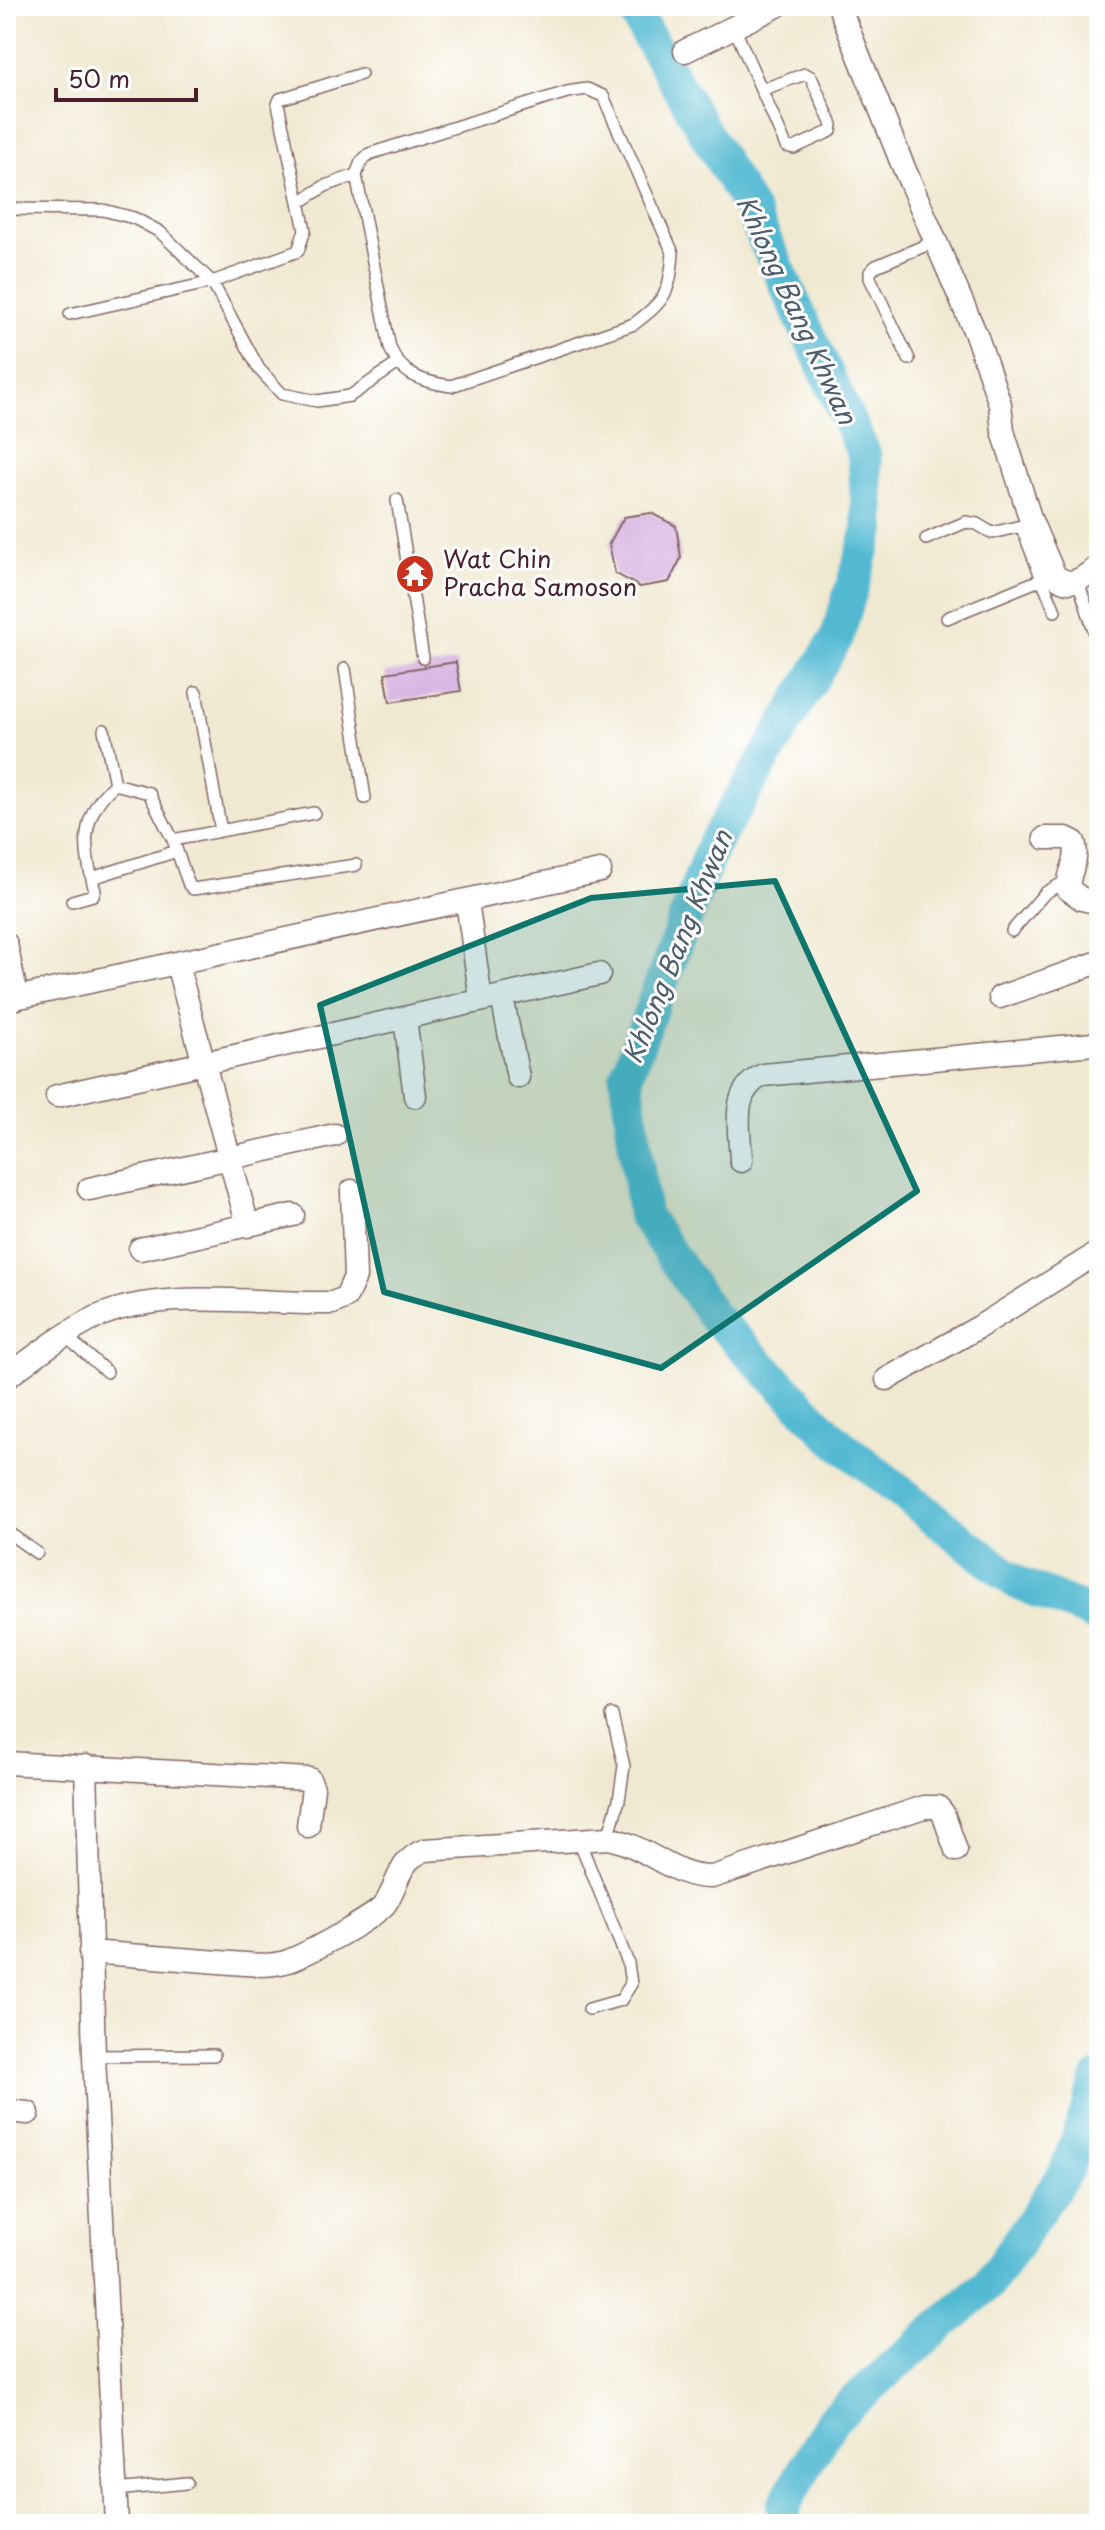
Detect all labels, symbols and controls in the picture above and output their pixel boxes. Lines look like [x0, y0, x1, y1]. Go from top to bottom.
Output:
scale bar [56, 52, 196, 102]
text: 50 m [68, 60, 130, 96]
water label: Khlong Bang Khwan [727, 189, 868, 431]
place label: Wat Chin Pracha Samoson [443, 540, 637, 604]
temple icon: Wat Chin Pracha Samoson [394, 553, 436, 595]
water label: Khlong Bang Khwan [612, 823, 742, 1069]

